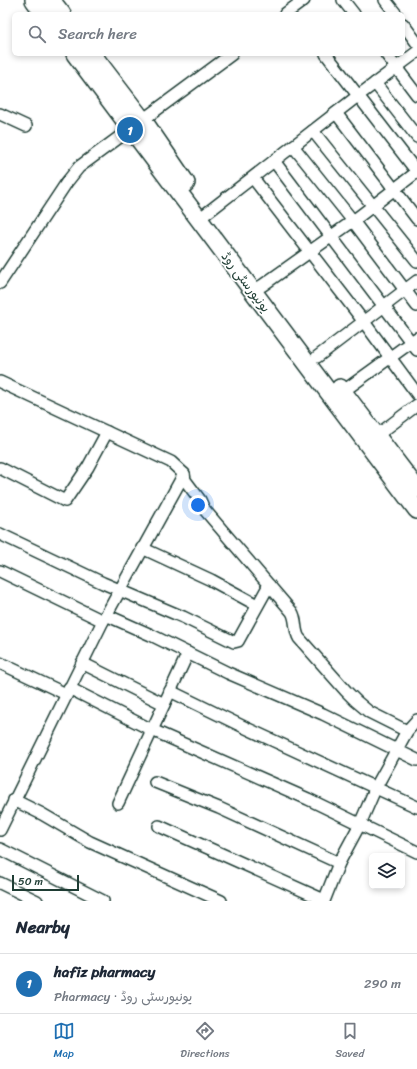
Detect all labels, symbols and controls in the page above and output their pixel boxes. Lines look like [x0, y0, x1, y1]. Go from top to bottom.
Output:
search box [12, 12, 405, 56]
text: Search here [58, 21, 137, 47]
icon: search [26, 23, 48, 45]
pin: 1 [117, 115, 143, 145]
street label: یونیورسٹی روڈ [215, 246, 277, 318]
your location [188, 495, 208, 515]
map controls [369, 853, 405, 889]
button: layers [369, 853, 405, 889]
text: 50 m [18, 872, 43, 891]
scale bar [12, 873, 79, 892]
text: Nearby [16, 912, 70, 942]
text: hafiz pharmacy [54, 959, 155, 985]
text: 1 [26, 972, 32, 995]
text: 290 m [364, 972, 401, 995]
text: Pharmacy · یونیورسٹی روڈ [54, 985, 192, 1008]
tab: Map [53, 1020, 75, 1063]
tab: Directions [180, 1020, 230, 1063]
tab: Saved [335, 1020, 364, 1063]

